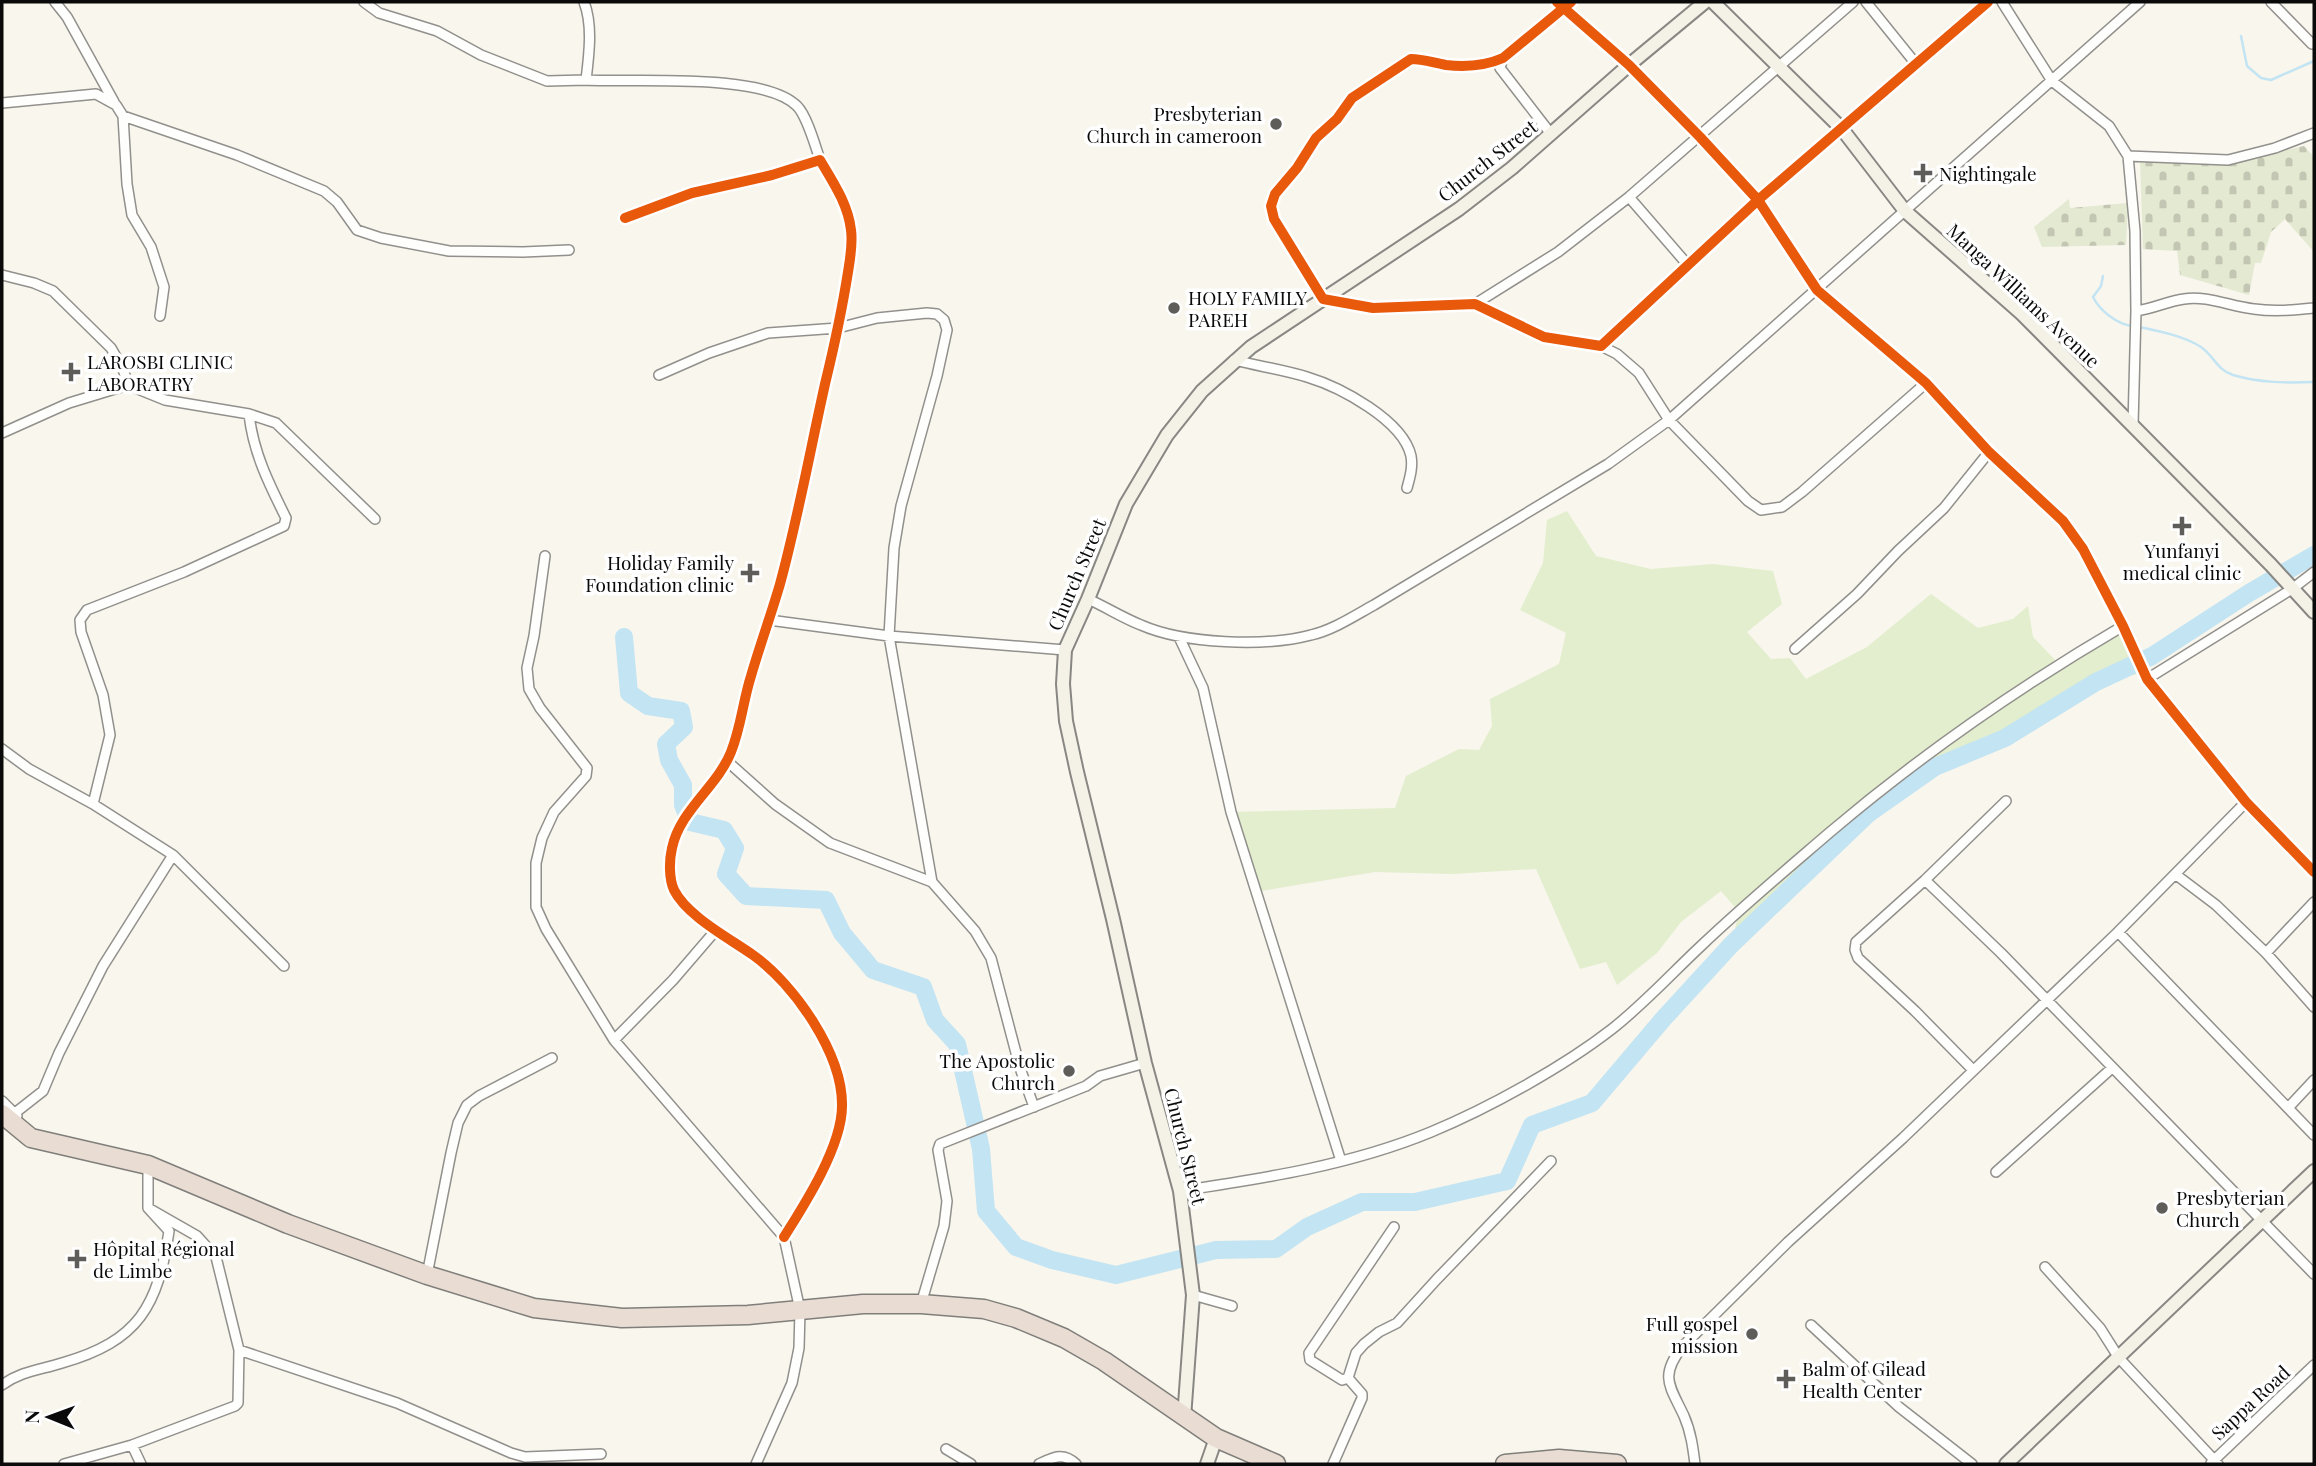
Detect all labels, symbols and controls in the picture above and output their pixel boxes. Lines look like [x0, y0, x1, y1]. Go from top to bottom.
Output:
place label: Presbyterian Church in cameroon [1086, 100, 1263, 148]
street label: Church Street [1432, 113, 1542, 207]
marker: Presbyterian Church in cameroon [1268, 116, 1284, 132]
place label: Nightingale [1939, 160, 2037, 186]
marker: Nightingale [1913, 163, 1933, 183]
street label: Manga Williams Avenue [1942, 217, 2106, 373]
place label: HOLY FAMILY PAREH [1188, 284, 1308, 332]
marker: HOLY FAMILY PAREH [1166, 300, 1182, 316]
place label: LAROSBI CLINIC LABORATRY [87, 348, 233, 396]
marker: LAROSBI CLINIC LABORATRY [61, 362, 81, 382]
street label: Church Street [1041, 514, 1111, 634]
marker: Yunfanyi medical clinic [2172, 516, 2192, 536]
place label: Yunfanyi medical clinic [2123, 537, 2241, 585]
place label: Holiday Family Foundation clinic [585, 549, 734, 597]
marker: Holiday Family Foundation clinic [740, 563, 760, 583]
place label: The Apostolic Church [939, 1047, 1055, 1095]
marker: The Apostolic Church [1061, 1063, 1077, 1079]
street label: Church Street [1159, 1085, 1213, 1207]
place label: Presbyterian Church [2176, 1184, 2285, 1232]
marker: Presbyterian Church [2154, 1200, 2170, 1216]
place label: Hôpital Régional de Limbe [93, 1235, 235, 1283]
marker: Hôpital Régional de Limbe [67, 1249, 87, 1269]
place label: Full gospel mission [1646, 1310, 1739, 1358]
marker: Full gospel mission [1744, 1326, 1760, 1342]
place label: Balm of Gilead Health Center [1802, 1355, 1926, 1403]
street label: Sappa Road [2205, 1359, 2295, 1445]
marker: Balm of Gilead Health Center [1776, 1369, 1796, 1389]
north arrow [14, 1382, 84, 1452]
text: N [18, 1409, 44, 1424]

